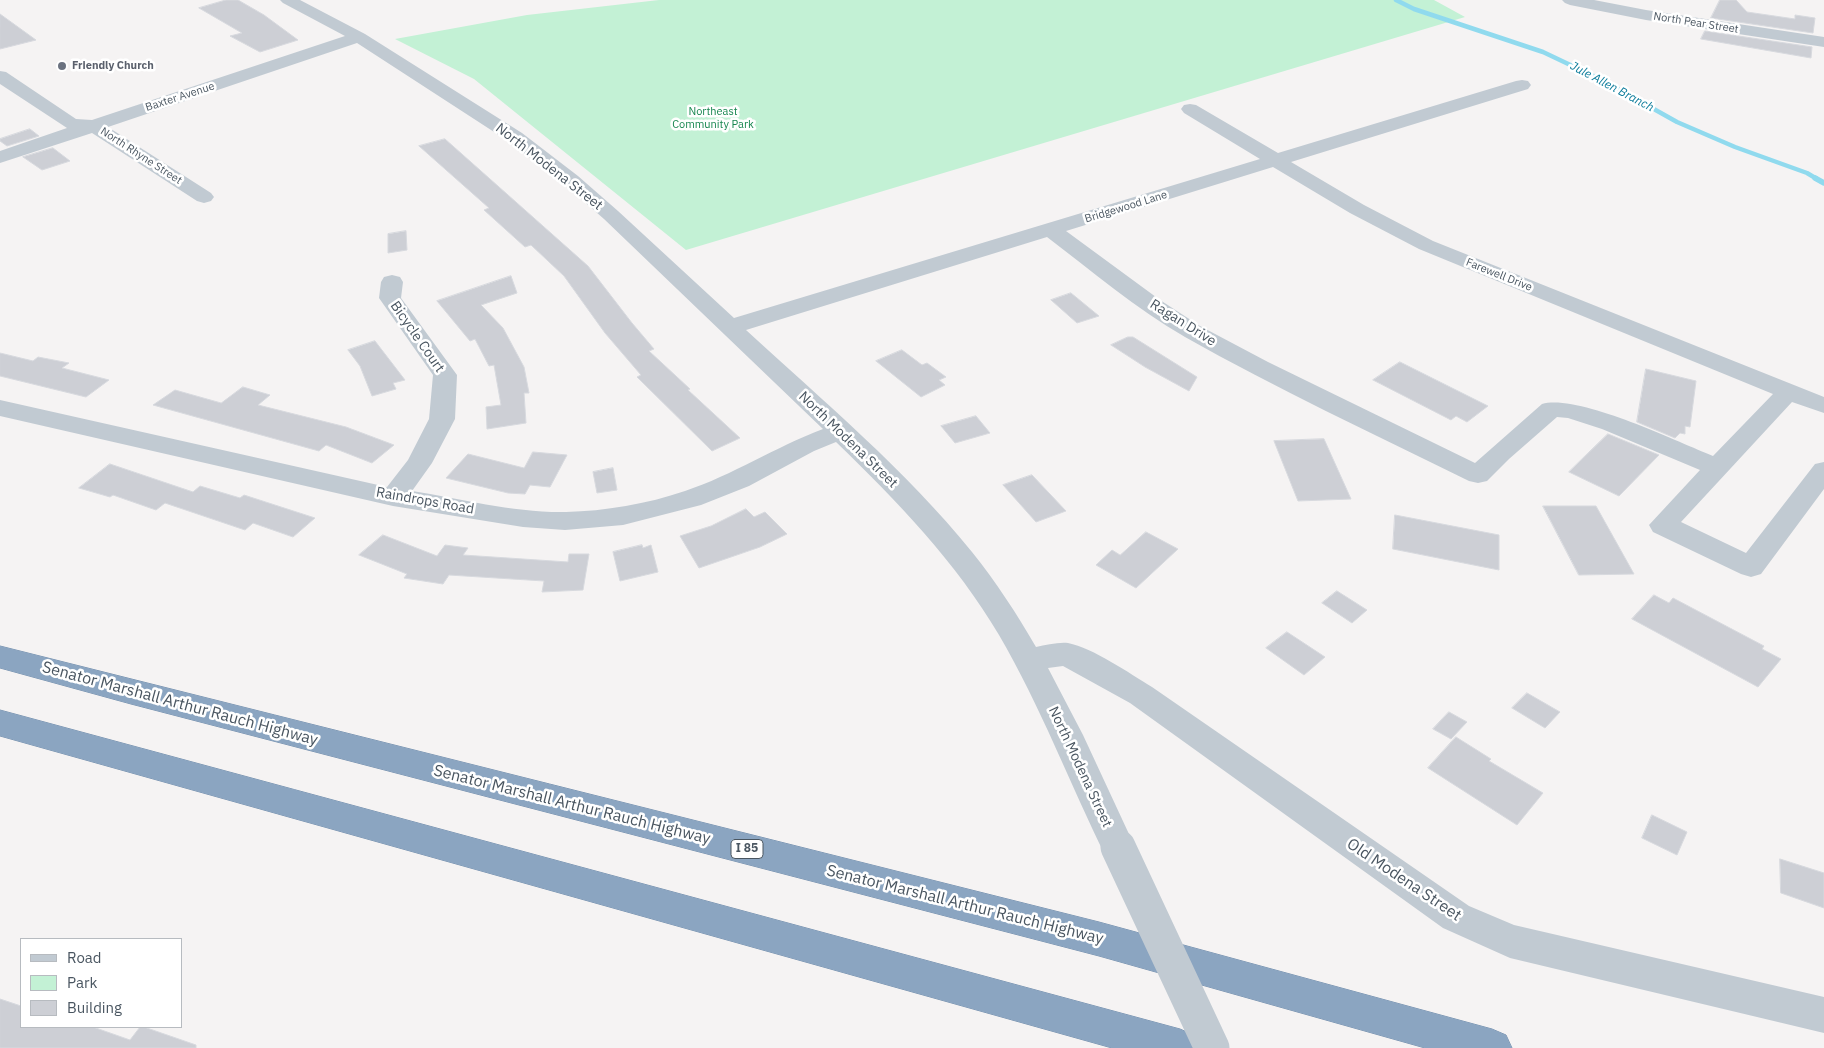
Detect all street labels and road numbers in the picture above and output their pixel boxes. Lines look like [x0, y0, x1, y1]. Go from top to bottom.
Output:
street label: North Pear Street [1653, 10, 1739, 36]
street label: Baxter Avenue [144, 80, 216, 114]
street label: North Modena Street [492, 120, 606, 214]
street label: North Rhyne Street [98, 125, 184, 187]
street label: Bridgewood Lane [1083, 188, 1169, 226]
street label: Farewell Drive [1464, 256, 1534, 294]
street label: Ragan Drive [1147, 296, 1219, 350]
street label: Bicycle Court [386, 298, 448, 376]
street label: North Modena Street [795, 388, 901, 492]
street label: Raindrops Road [375, 484, 475, 518]
street label: Senator Marshall Arthur Rauch Highway [40, 658, 320, 750]
street label: North Modena Street [1045, 704, 1115, 830]
street label: Senator Marshall Arthur Rauch Highway [432, 761, 712, 849]
street label: Old Modena Street [1343, 835, 1465, 925]
road number: I 85 [731, 840, 763, 859]
street label: Senator Marshall Arthur Rauch Highway [825, 861, 1105, 949]

